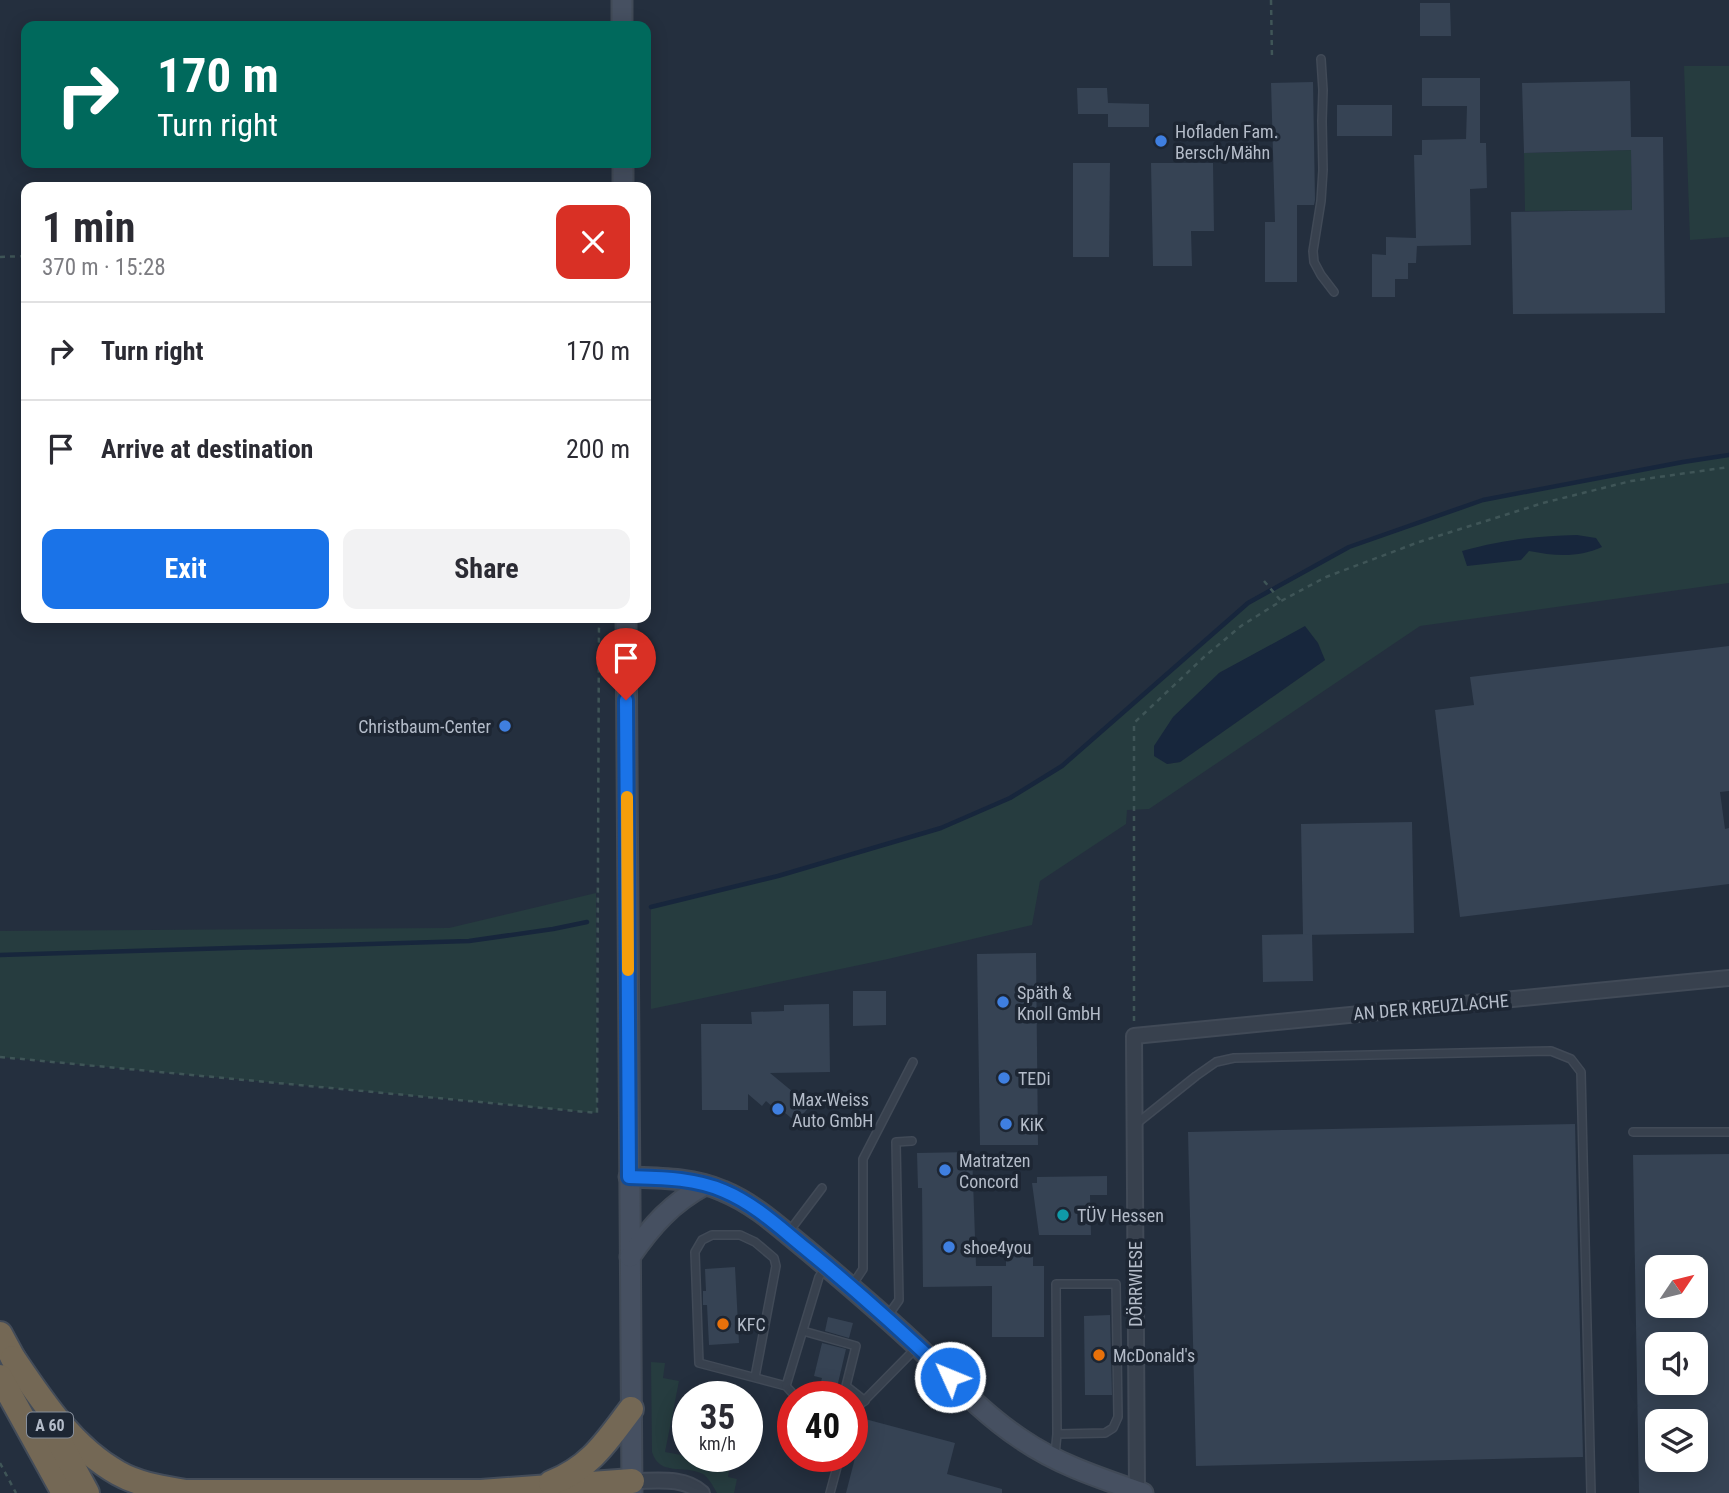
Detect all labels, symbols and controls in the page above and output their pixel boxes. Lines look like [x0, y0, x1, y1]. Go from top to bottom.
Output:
text: 170 m [157, 47, 279, 104]
icon: right [42, 49, 133, 140]
text: Turn right [157, 106, 278, 144]
place label: Hofladen Fam. Bersch/Mähn [1175, 121, 1278, 163]
marker: Hofladen Fam. Bersch/Mähn [1153, 133, 1169, 149]
text: 1 min [42, 203, 135, 252]
button: close [556, 205, 630, 279]
text: 370 m · 15:28 [42, 254, 166, 281]
icon: right [42, 332, 80, 370]
text: Turn right [101, 336, 203, 366]
text: 170 m [566, 336, 630, 366]
icon: arrive [42, 430, 80, 468]
text: Arrive at destination [101, 434, 313, 464]
text: 200 m [566, 434, 630, 464]
button: Exit [42, 529, 329, 609]
button: Share [343, 529, 630, 609]
pin [596, 628, 656, 700]
icon: arrive [607, 639, 645, 677]
place label: Christbaum-Center [358, 716, 492, 737]
marker: Christbaum-Center [497, 718, 513, 734]
place label: Späth & Knoll GmbH [1017, 982, 1101, 1024]
street label: AN DER KREUZLACHE [1353, 990, 1510, 1024]
marker: Späth & Knoll GmbH [995, 994, 1011, 1010]
place label: TEDi [1018, 1068, 1051, 1089]
marker: TEDi [996, 1070, 1012, 1086]
place label: Max-Weiss Auto GmbH [792, 1089, 874, 1131]
marker: Max-Weiss Auto GmbH [770, 1101, 786, 1117]
place label: KiK [1020, 1114, 1044, 1135]
marker: KiK [998, 1116, 1014, 1132]
place label: Matratzen Concord [959, 1150, 1031, 1192]
marker: Matratzen Concord [937, 1162, 953, 1178]
place label: TÜV Hessen [1077, 1205, 1164, 1226]
marker: TÜV Hessen [1055, 1207, 1071, 1223]
place label: shoe4you [963, 1237, 1031, 1258]
marker: shoe4you [941, 1239, 957, 1255]
street label: DÖRRWIESE [1125, 1241, 1146, 1327]
north arrow [1645, 1255, 1708, 1318]
map controls [1645, 1255, 1708, 1472]
place label: KFC [737, 1314, 766, 1335]
marker: KFC [715, 1316, 731, 1332]
button: sound [1645, 1332, 1708, 1395]
position arrow [913, 1340, 987, 1414]
place label: McDonald's [1113, 1345, 1195, 1366]
marker: McDonald's [1091, 1347, 1107, 1363]
speed limit sign: 40 [777, 1381, 868, 1472]
text: 35 [700, 1397, 735, 1438]
button: layers [1645, 1409, 1708, 1472]
road number: A 60 [27, 1413, 73, 1438]
text: km/h [699, 1433, 736, 1454]

